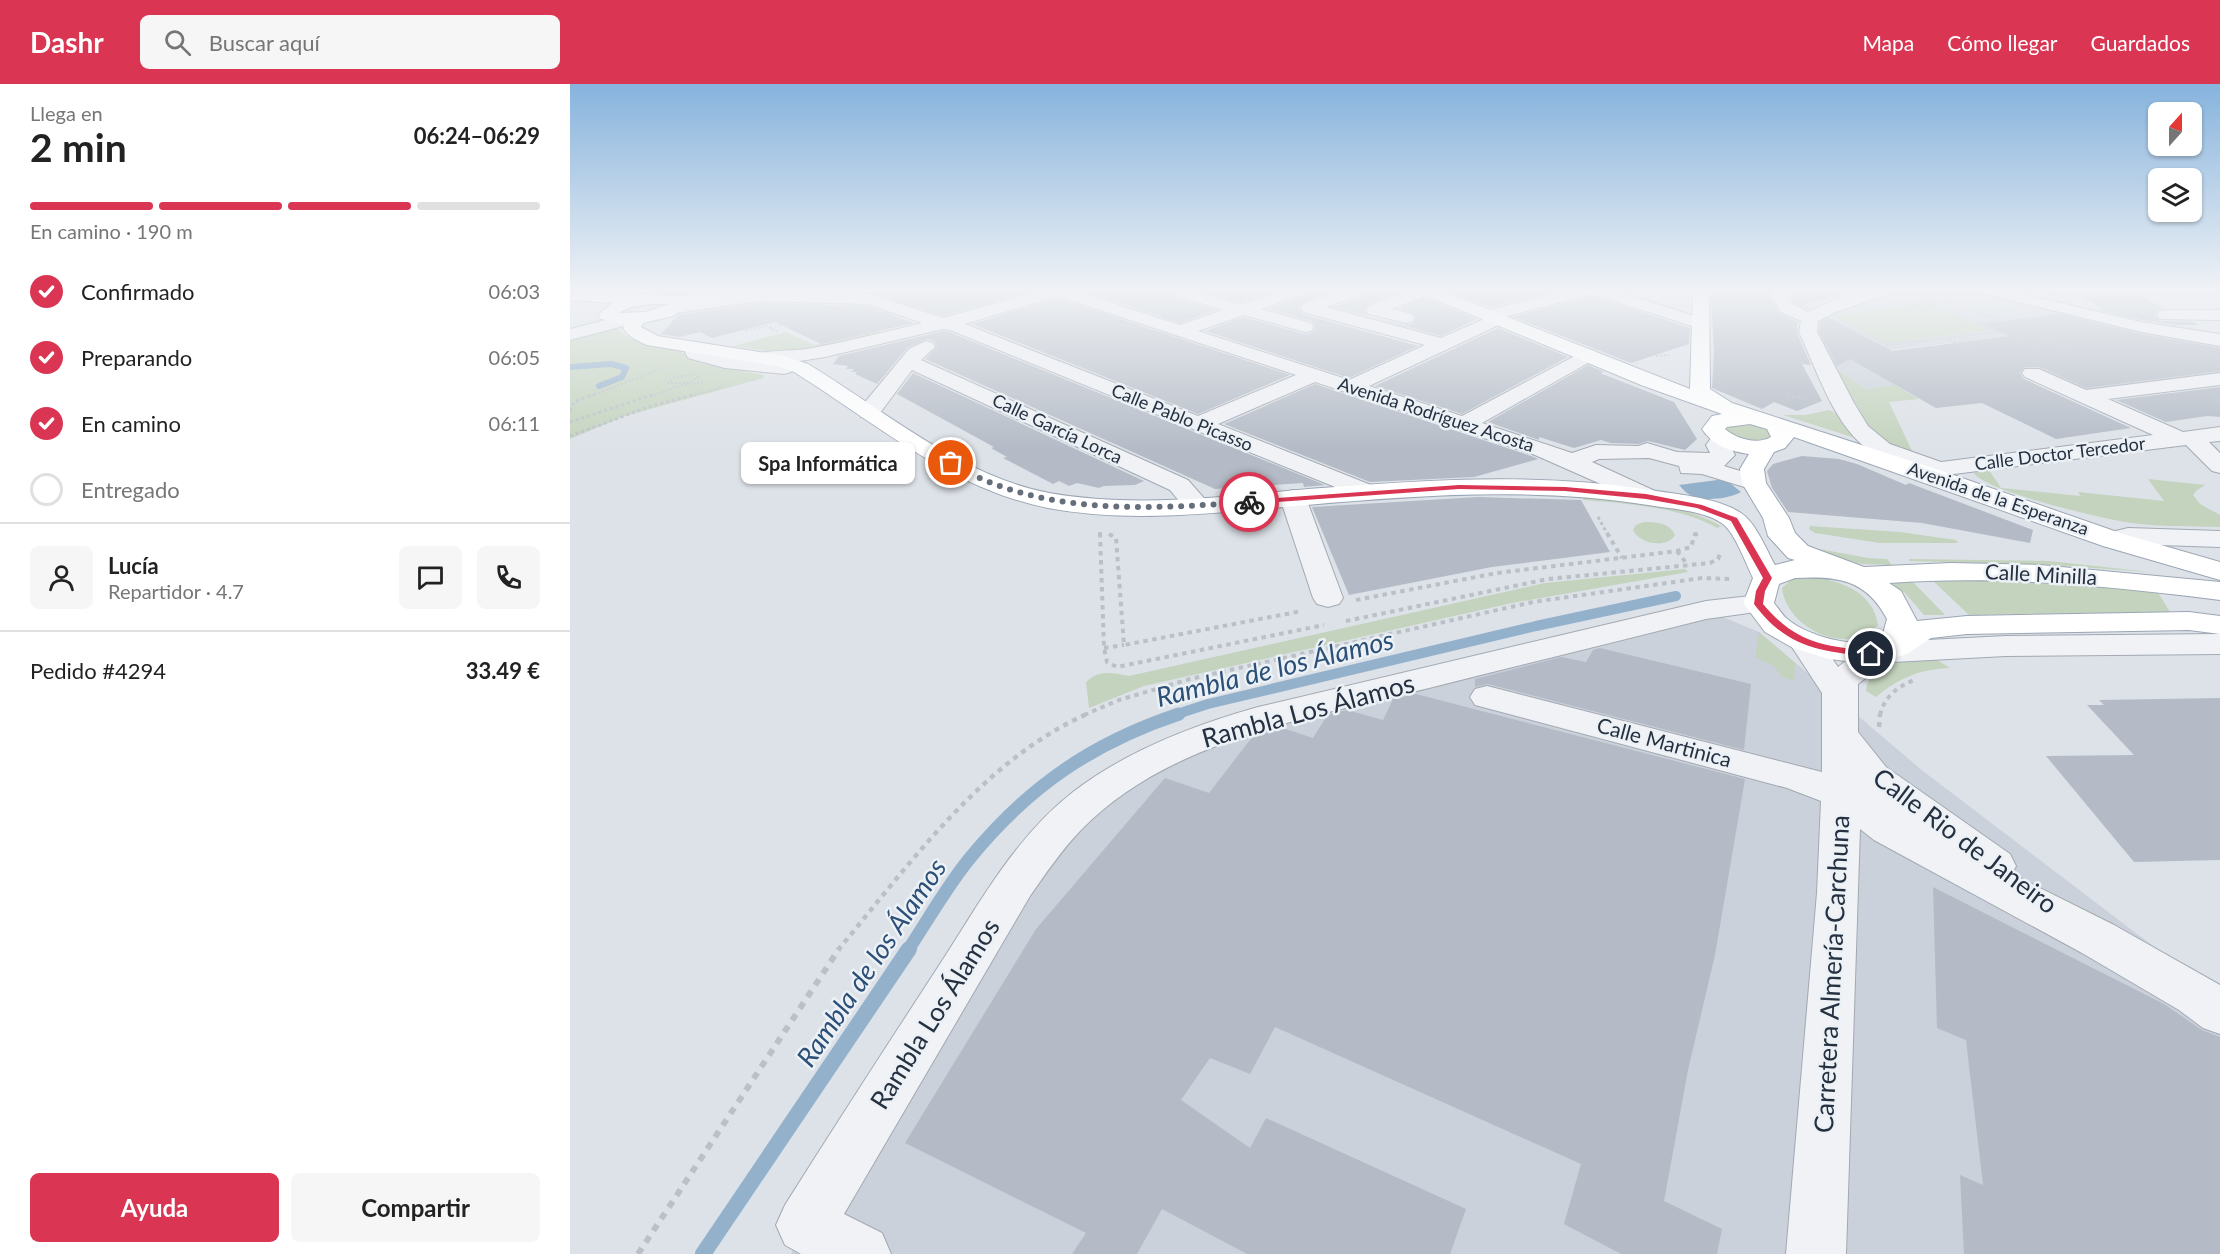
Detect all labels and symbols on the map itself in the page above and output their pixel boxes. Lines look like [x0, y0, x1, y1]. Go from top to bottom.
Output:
north arrow [2148, 102, 2202, 156]
street label: Avenida Rodríguez Acosta [1336, 372, 1537, 456]
street label: Calle Pablo Picasso [1108, 379, 1256, 455]
street label: Calle García Lorca [989, 388, 1126, 468]
street label: Calle Doctor Tercedor [1973, 432, 2147, 474]
pin [925, 437, 976, 488]
callout: Spa Informática [741, 442, 915, 484]
street label: Avenida de la Esperanza [1905, 457, 2092, 539]
courier [1219, 472, 1279, 532]
street label: Calle Minilla [1984, 558, 2098, 589]
water label: Rambla de los Álamos [1152, 622, 1397, 713]
pin [1845, 628, 1896, 679]
street label: Rambla Los Álamos [1198, 666, 1418, 754]
street label: Calle Martinica [1594, 712, 1734, 772]
street label: Calle Rio de Janeiro [1867, 760, 2064, 920]
street label: Carretera Almería-Carchuna [1807, 814, 1855, 1134]
water label: Rambla de los Álamos [789, 852, 953, 1072]
street label: Rambla Los Álamos [863, 912, 1006, 1115]

